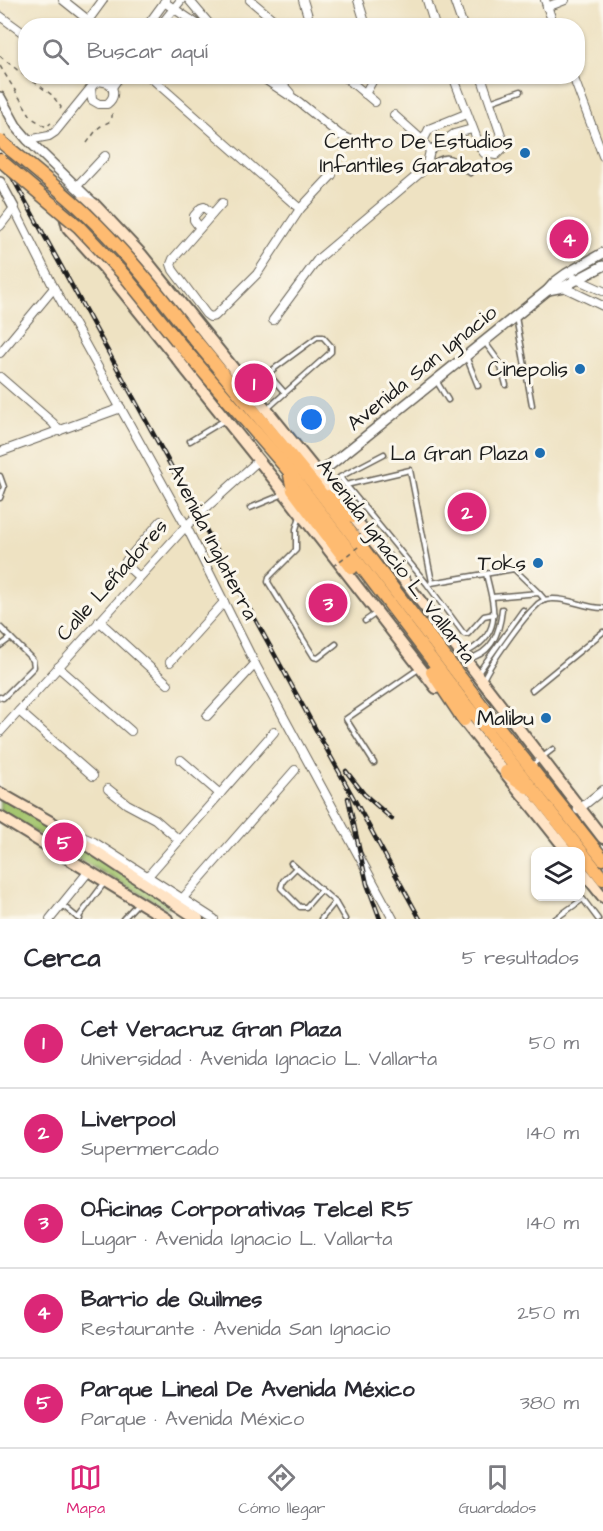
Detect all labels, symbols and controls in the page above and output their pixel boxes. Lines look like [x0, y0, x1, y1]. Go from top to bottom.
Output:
search box [18, 18, 585, 84]
icon: search [39, 35, 72, 68]
text: Buscar aquí [87, 36, 208, 67]
place label: Centro De Estudios Infantiles Garabatos [320, 127, 513, 180]
marker: Centro De Estudios Infantiles Garabatos [518, 146, 532, 160]
pin: 4 [550, 216, 588, 262]
street label: Avenida San Ignacio [341, 298, 505, 439]
place label: Cinepolis [488, 355, 568, 385]
pin: 1 [234, 360, 274, 406]
marker: Cinepolis [573, 362, 587, 376]
your location [297, 405, 326, 434]
place label: La Gran Plaza [390, 439, 528, 468]
marker: La Gran Plaza [533, 446, 547, 460]
street label: Avenida Ignacio L. Vallarta [308, 453, 483, 671]
street label: Avenida Inglaterra [159, 459, 265, 626]
pin: 2 [448, 490, 486, 534]
street label: Calle Leñadores [49, 513, 175, 647]
place label: Toks [478, 549, 526, 578]
marker: Toks [531, 556, 545, 570]
pin: 3 [308, 580, 348, 626]
place label: Malibu [477, 704, 534, 733]
marker: Malibu [539, 711, 553, 725]
pin: 5 [44, 820, 84, 864]
map controls [531, 847, 585, 901]
button: layers [531, 847, 585, 901]
text: Cerca [24, 940, 101, 976]
text: 5 resultados [462, 944, 579, 972]
text: Cet Veracruz Gran Plaza [81, 1014, 341, 1045]
text: 1 [42, 1029, 45, 1057]
text: 50 m [529, 1029, 579, 1057]
text: Universidad · Avenida Ignacio L. Vallarta [81, 1045, 437, 1073]
text: Liverpool [81, 1104, 175, 1135]
text: 2 [38, 1119, 49, 1147]
text: 140 m [527, 1119, 579, 1147]
text: Supermercado [81, 1135, 219, 1163]
text: Oficinas Corporativas Telcel R5 [81, 1194, 413, 1225]
text: 3 [38, 1209, 49, 1237]
text: 140 m [527, 1209, 579, 1237]
text: Lugar · Avenida Ignacio L. Vallarta [81, 1225, 392, 1253]
text: Barrio de Quilmes [81, 1284, 262, 1315]
text: 4 [37, 1299, 50, 1327]
text: 250 m [517, 1299, 579, 1327]
text: Restaurante · Avenida San Ignacio [81, 1315, 390, 1343]
text: Parque Lineal De Avenida México [81, 1374, 415, 1405]
text: 5 [36, 1389, 51, 1417]
text: 380 m [520, 1389, 579, 1417]
text: Parque · Avenida México [81, 1405, 304, 1433]
tab: Mapa [67, 1461, 105, 1519]
tab: Cómo llegar [238, 1461, 325, 1519]
tab: Guardados [459, 1461, 536, 1519]

